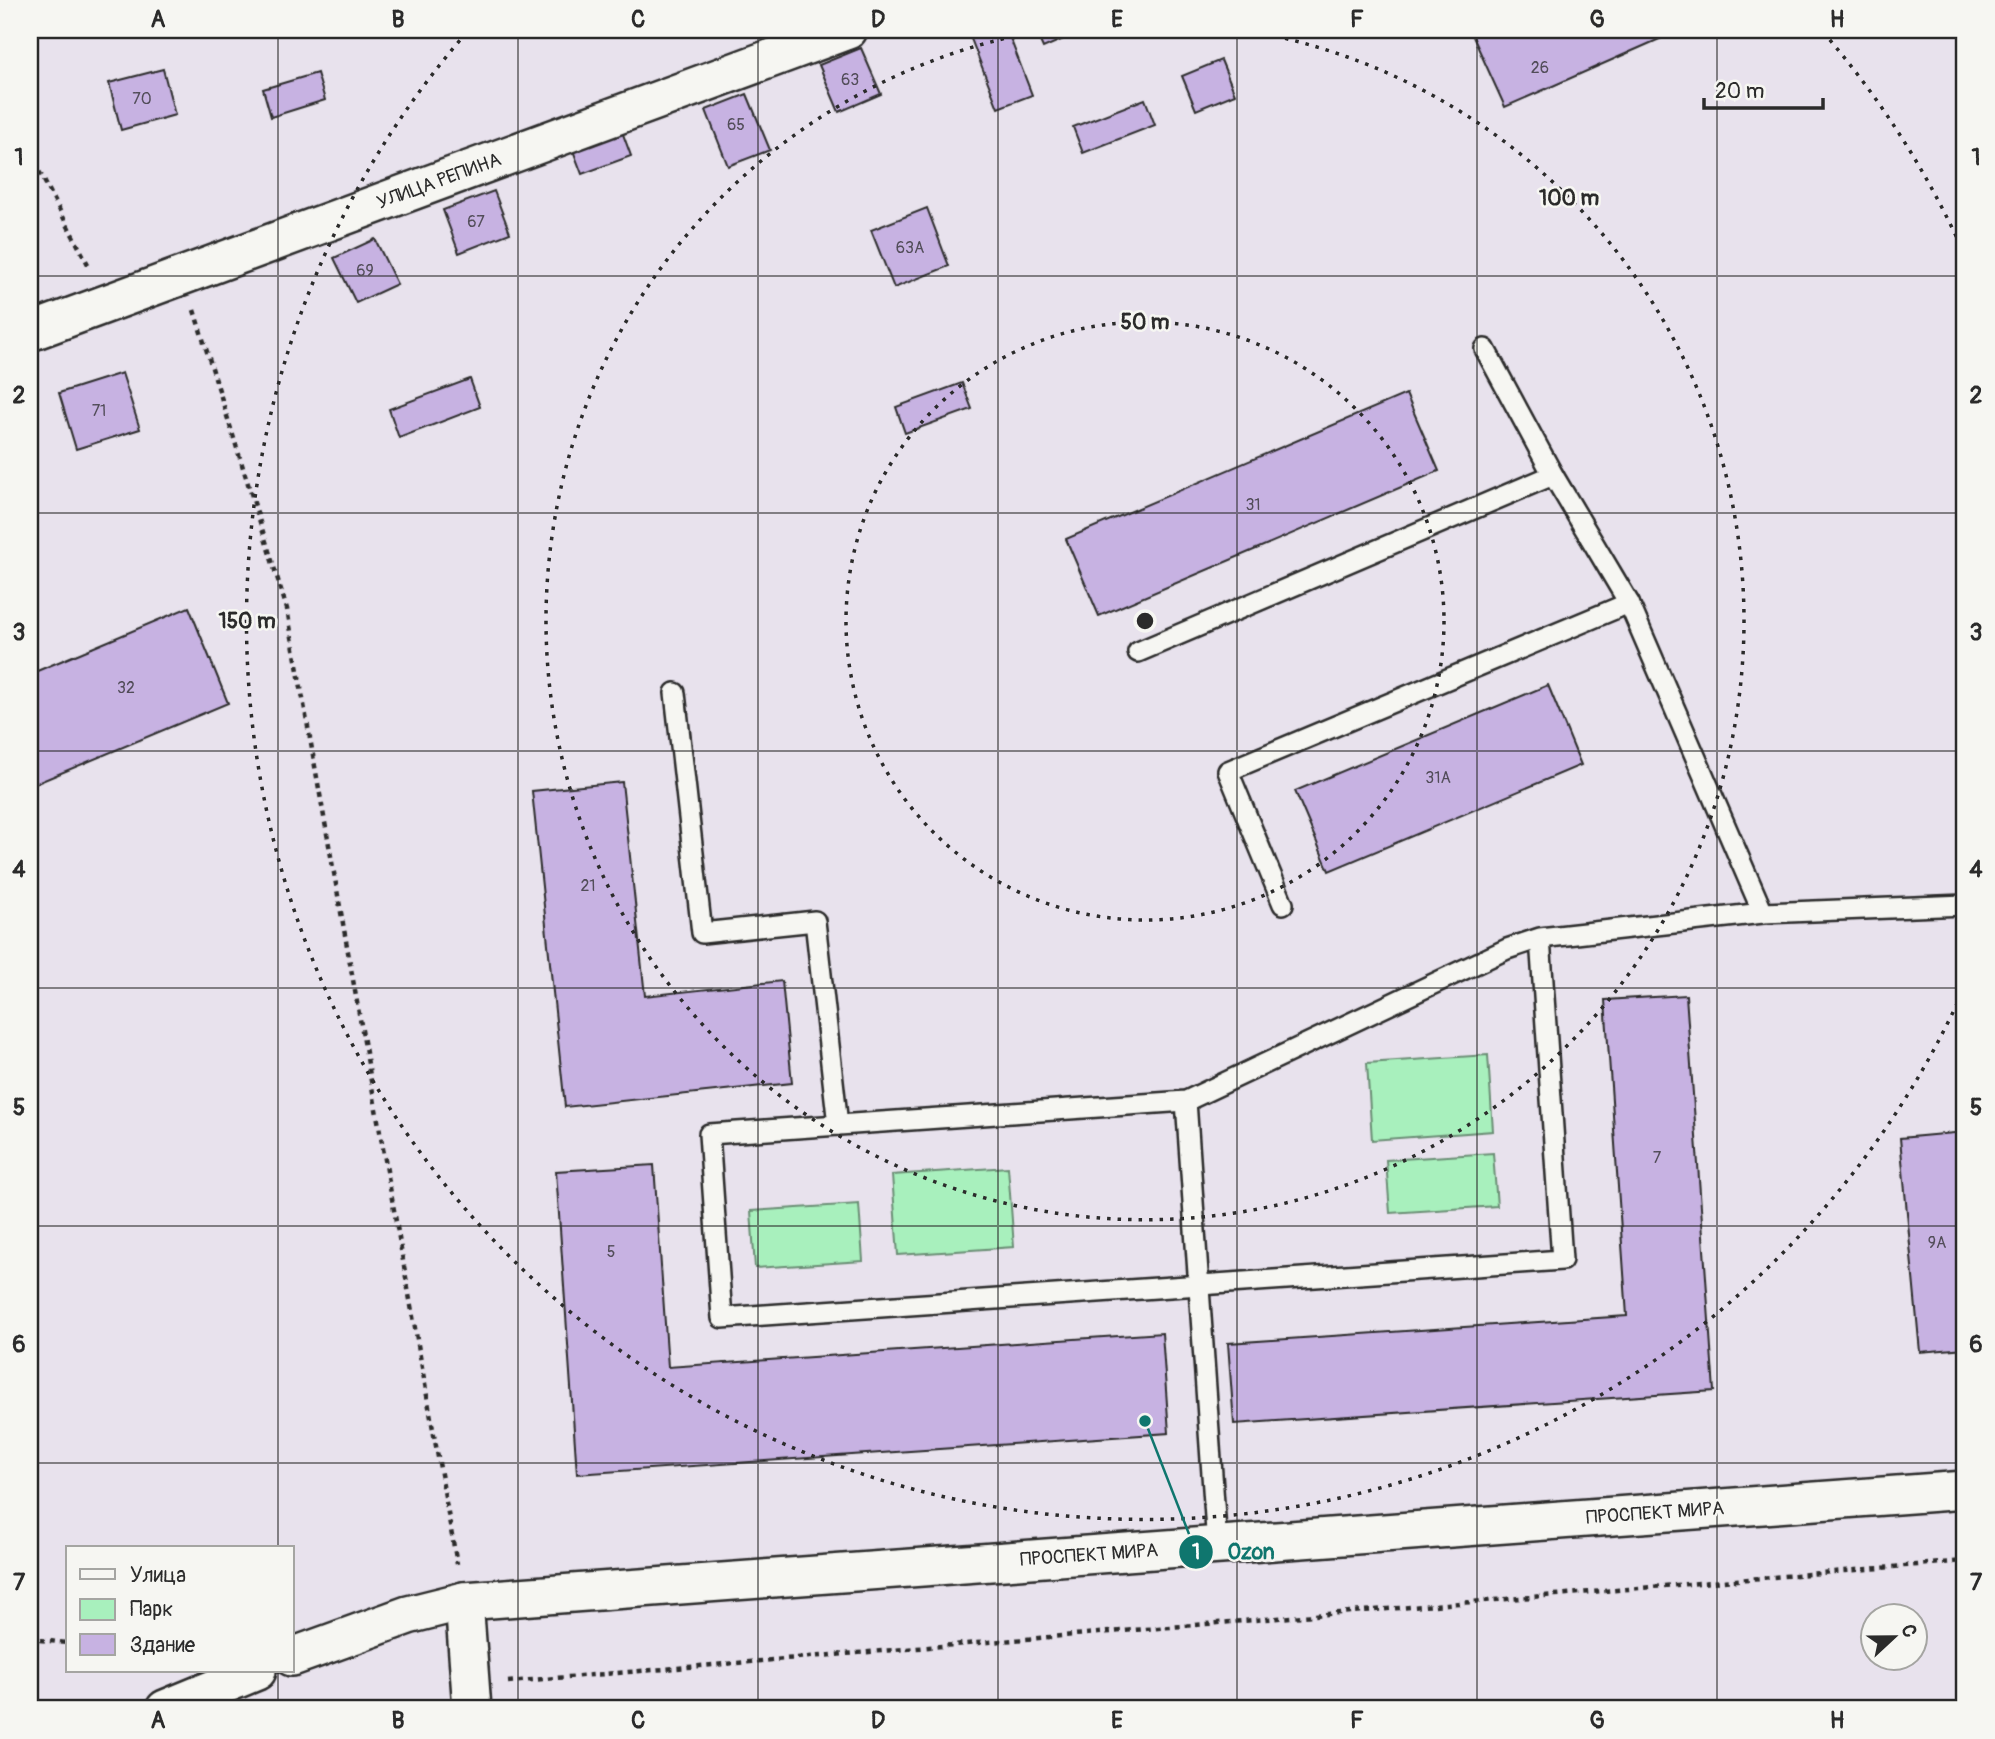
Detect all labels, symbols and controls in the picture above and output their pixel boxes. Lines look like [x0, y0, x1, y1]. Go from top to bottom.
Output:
text: A [151, 5, 166, 34]
text: B [391, 5, 405, 34]
text: C [631, 5, 645, 34]
text: D [871, 5, 885, 34]
text: E [1111, 5, 1123, 34]
text: F [1350, 5, 1364, 34]
text: G [1589, 5, 1605, 34]
text: H [1830, 5, 1844, 34]
house number: 26 [1531, 58, 1549, 78]
scale bar [1704, 66, 1824, 110]
house number: 63 [841, 70, 859, 90]
text: 20 m [1715, 78, 1764, 105]
house number: 70 [132, 89, 152, 109]
house number: 65 [727, 115, 745, 135]
text: 1 [15, 143, 24, 172]
text: 1 [1972, 143, 1981, 172]
street label: УЛИЦА РЕПИНА [374, 147, 504, 215]
text: 100 m [1539, 185, 1599, 212]
house number: 67 [467, 212, 485, 232]
house number: 63А [896, 238, 924, 258]
house number: 69 [356, 261, 374, 281]
text: 50 m [1121, 309, 1170, 336]
text: 2 [13, 381, 26, 410]
text: 2 [1970, 381, 1983, 410]
house number: 71 [92, 401, 106, 421]
house number: 31 [1245, 495, 1261, 515]
text: 150 m [218, 608, 276, 635]
centre of rings [1133, 609, 1157, 633]
text: 3 [13, 618, 25, 647]
text: 3 [1970, 618, 1982, 647]
house number: 32 [117, 678, 135, 698]
house number: 31А [1425, 768, 1451, 788]
text: 4 [12, 855, 26, 884]
text: 4 [1969, 855, 1983, 884]
house number: 21 [580, 876, 596, 896]
text: 5 [13, 1093, 25, 1122]
text: 5 [1970, 1093, 1982, 1122]
house number: 7 [1653, 1148, 1662, 1168]
house number: 9А [1928, 1233, 1946, 1253]
house number: 5 [607, 1242, 615, 1262]
text: 6 [12, 1330, 26, 1359]
text: 6 [1969, 1330, 1983, 1359]
street label: ПРОСПЕКТ МИРА [1585, 1496, 1725, 1530]
callout: Ozon [1178, 1531, 1288, 1573]
street label: ПРОСПЕКТ МИРА [1019, 1538, 1159, 1572]
text: 1 [1192, 1539, 1200, 1566]
text: Ozon [1227, 1539, 1275, 1566]
legend [66, 1546, 294, 1672]
text: Улица [130, 1562, 186, 1589]
text: 7 [13, 1568, 26, 1597]
text: 7 [1970, 1568, 1983, 1597]
text: Парк [130, 1596, 173, 1623]
north arrow [1858, 1602, 1928, 1672]
text: С [1896, 1621, 1922, 1641]
text: Здание [130, 1632, 196, 1659]
text: A [151, 1706, 166, 1735]
text: B [391, 1706, 405, 1735]
text: C [631, 1706, 645, 1735]
text: D [871, 1706, 885, 1735]
text: E [1111, 1706, 1123, 1735]
text: F [1350, 1706, 1364, 1735]
text: G [1589, 1706, 1605, 1735]
text: H [1830, 1706, 1844, 1735]

